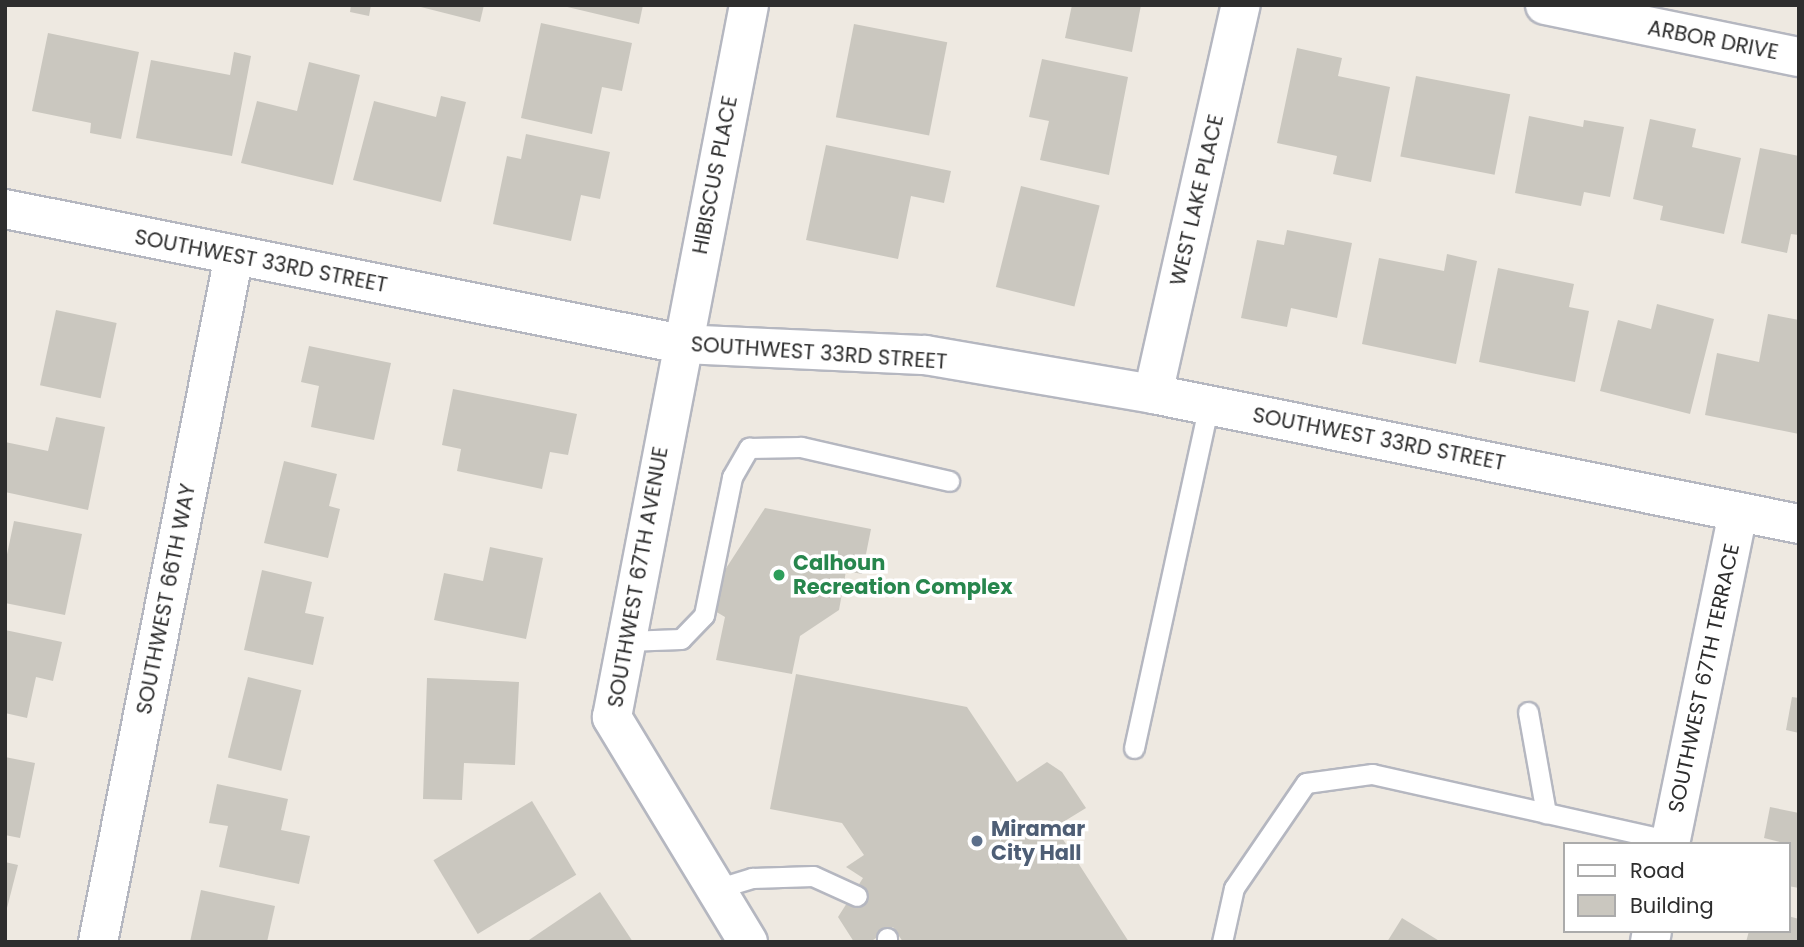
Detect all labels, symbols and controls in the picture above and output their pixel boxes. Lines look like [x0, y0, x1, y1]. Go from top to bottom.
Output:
street label: ARBOR DRIVE [1646, 15, 1780, 65]
street label: HIBISCUS PLACE [687, 94, 743, 256]
street label: WEST LAKE PLACE [1165, 112, 1229, 288]
street label: SOUTHWEST 33RD STREET [133, 224, 389, 298]
street label: SOUTHWEST 33RD STREET [690, 331, 948, 375]
street label: SOUTHWEST 33RD STREET [1251, 402, 1507, 476]
street label: SOUTHWEST 67TH AVENUE [603, 445, 673, 709]
street label: SOUTHWEST 66TH WAY [131, 481, 201, 717]
street label: SOUTHWEST 67TH TERRACE [1663, 541, 1745, 815]
place label: Calhoun Recreation Complex [793, 550, 1013, 600]
marker: Calhoun Recreation Complex [771, 567, 787, 583]
place label: Miramar City Hall [991, 816, 1085, 866]
marker: Miramar City Hall [969, 833, 985, 849]
legend [1562, 842, 1790, 933]
text: Road [1630, 856, 1685, 885]
text: Building [1630, 891, 1714, 920]

